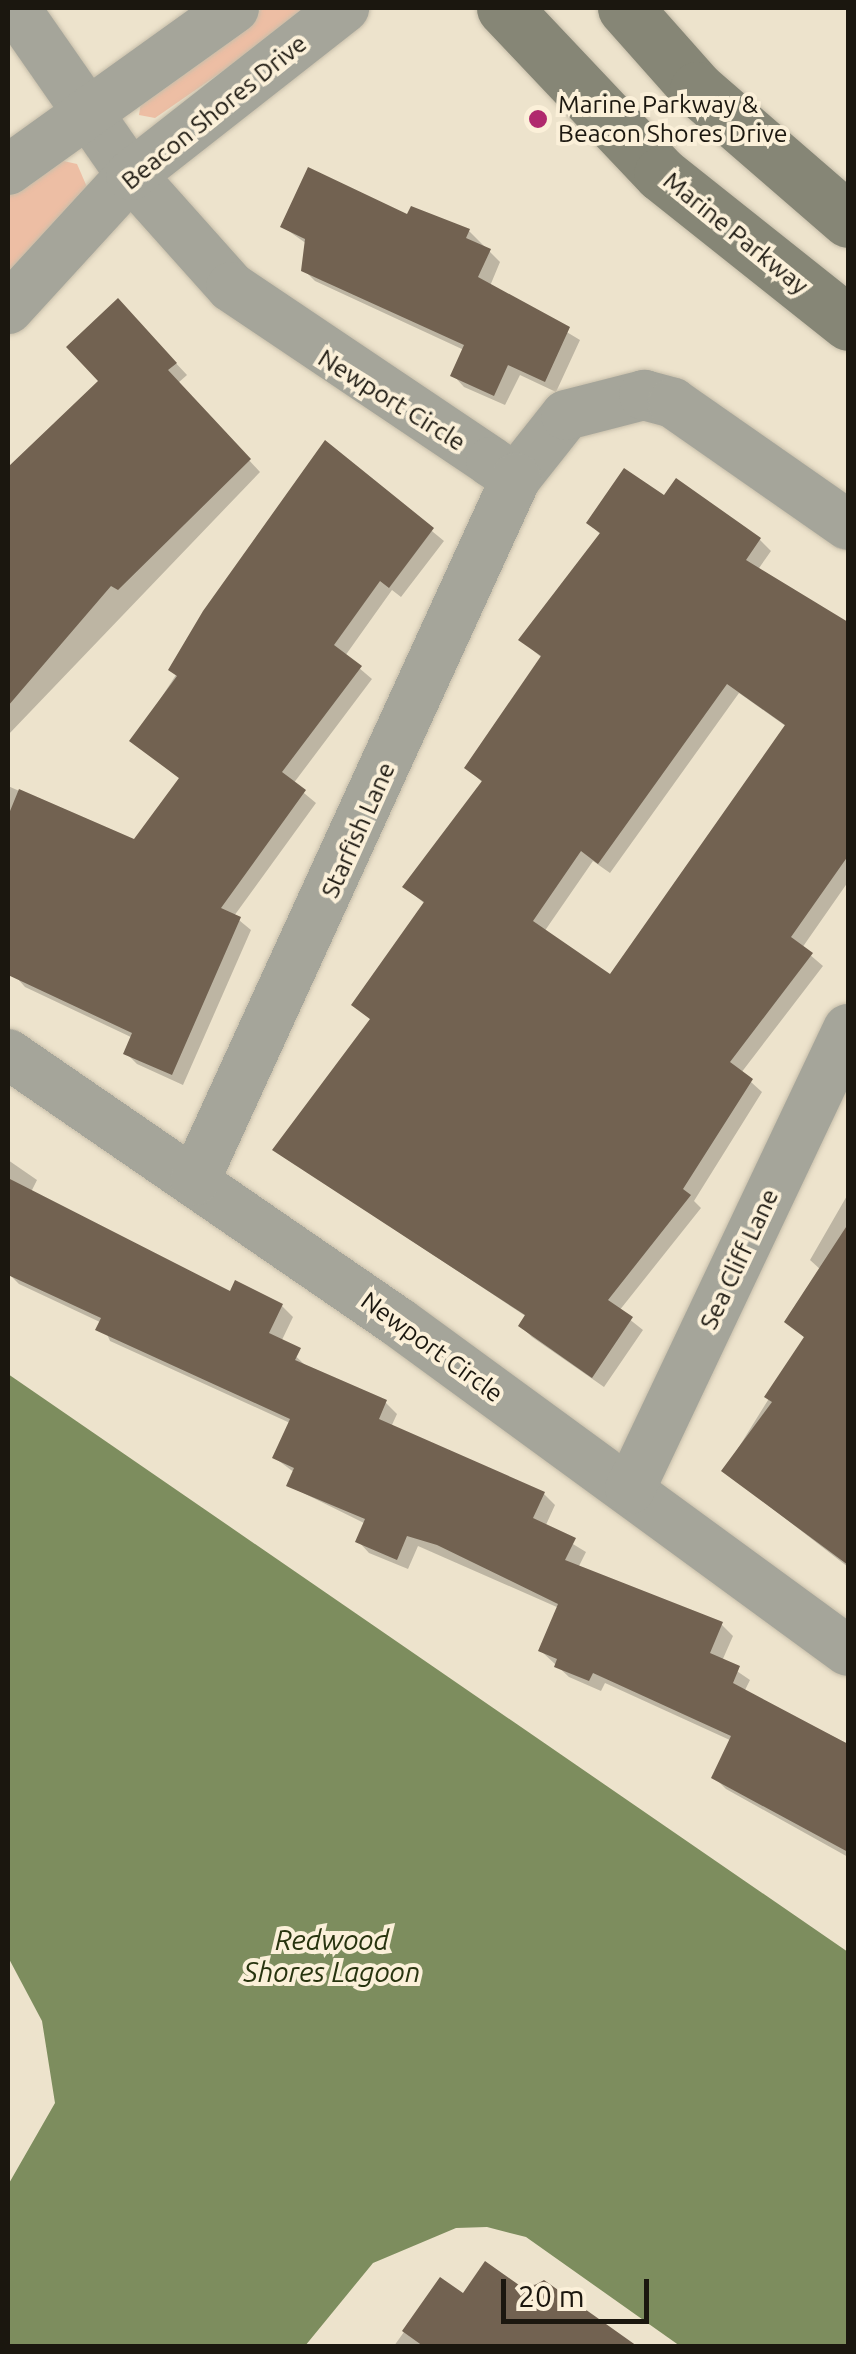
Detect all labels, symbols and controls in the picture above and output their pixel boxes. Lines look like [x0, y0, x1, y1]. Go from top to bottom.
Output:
street label: Beacon Shores Drive [115, 28, 313, 196]
place label: Marine Parkway & Beacon Shores Drive [558, 90, 788, 149]
marker: Marine Parkway & Beacon Shores Drive [527, 108, 549, 130]
street label: Marine Parkway [657, 165, 815, 301]
street label: Newport Circle [313, 343, 471, 457]
street label: Starfish Lane [315, 758, 401, 902]
street label: Sea Cliff Lane [693, 1184, 785, 1334]
street label: Newport Circle [355, 1285, 509, 1409]
water label: Redwood Shores Lagoon [244, 1923, 420, 1989]
scale bar [506, 2259, 654, 2321]
text: 20 m [518, 2279, 585, 2313]

